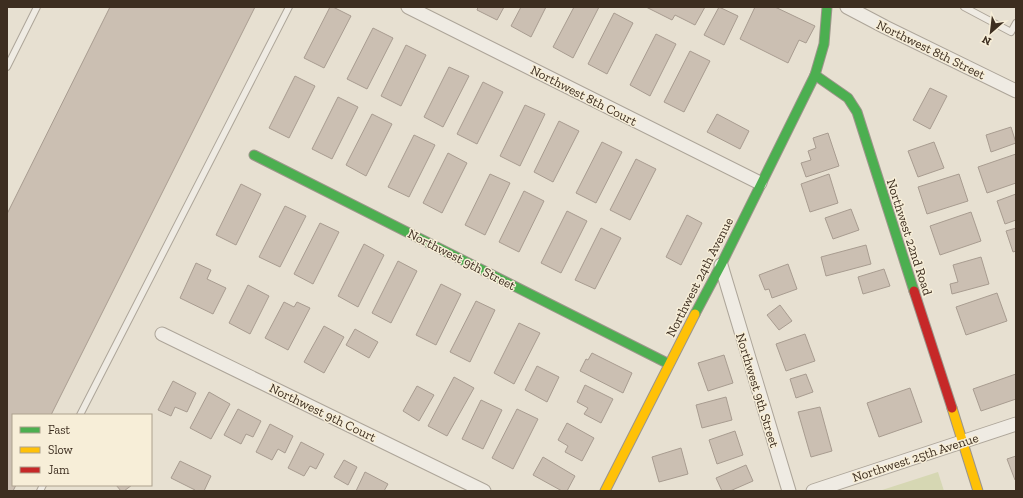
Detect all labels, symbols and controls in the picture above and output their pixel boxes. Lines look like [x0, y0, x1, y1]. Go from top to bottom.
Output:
north arrow [971, 12, 1011, 52]
street label: Northwest 8th Street [874, 16, 988, 82]
street label: Northwest 8th Court [528, 62, 640, 129]
street label: Northwest 22nd Road [884, 177, 935, 297]
street label: Northwest 24th Avenue [663, 215, 736, 339]
street label: Northwest 9th Street [405, 226, 518, 293]
street label: Northwest 9th Street [733, 331, 782, 449]
street label: Northwest 9th Court [267, 380, 379, 445]
legend [12, 414, 152, 486]
text: Fast [48, 423, 71, 437]
street label: Northwest 25th Avenue [850, 430, 980, 485]
text: Slow [48, 443, 74, 457]
text: Jam [48, 463, 70, 477]

